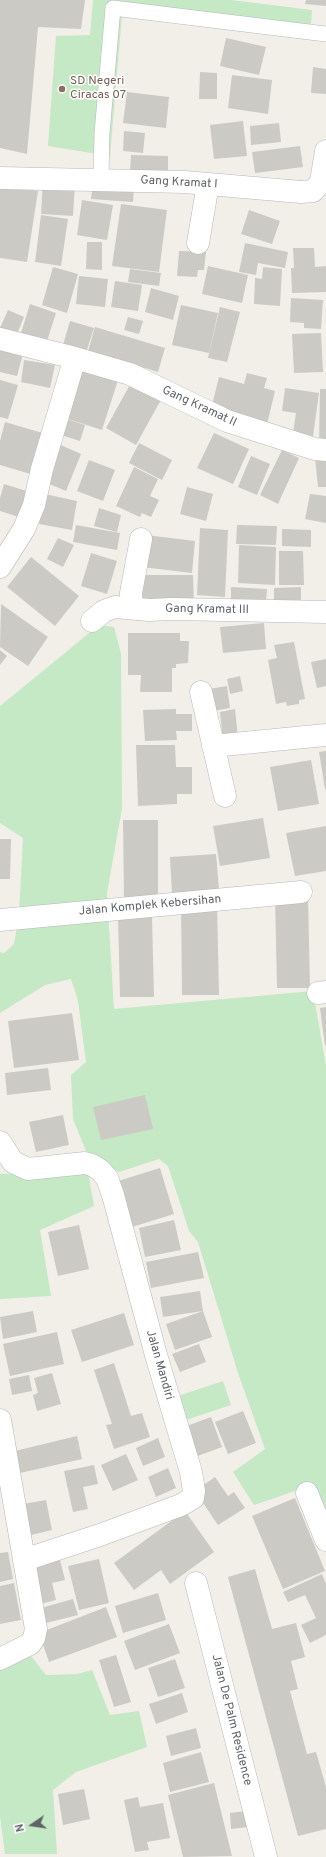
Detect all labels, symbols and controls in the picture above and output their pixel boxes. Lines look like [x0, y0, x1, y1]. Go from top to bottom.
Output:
place label: SD Negeri Ciracas 07 [70, 75, 126, 103]
marker: SD Negeri Ciracas 07 [57, 84, 67, 94]
street label: Gang Kramat I [140, 174, 218, 192]
street label: Gang Kramat II [159, 383, 239, 431]
street label: Gang Kramat III [165, 602, 249, 618]
street label: Jalan Komplek Kebersihan [78, 893, 222, 919]
street label: Jalan Mandiri [142, 1328, 176, 1402]
street label: Jalan De Palm Residence [208, 1653, 254, 1787]
north arrow [12, 1805, 52, 1845]
text: N [13, 1822, 28, 1833]

